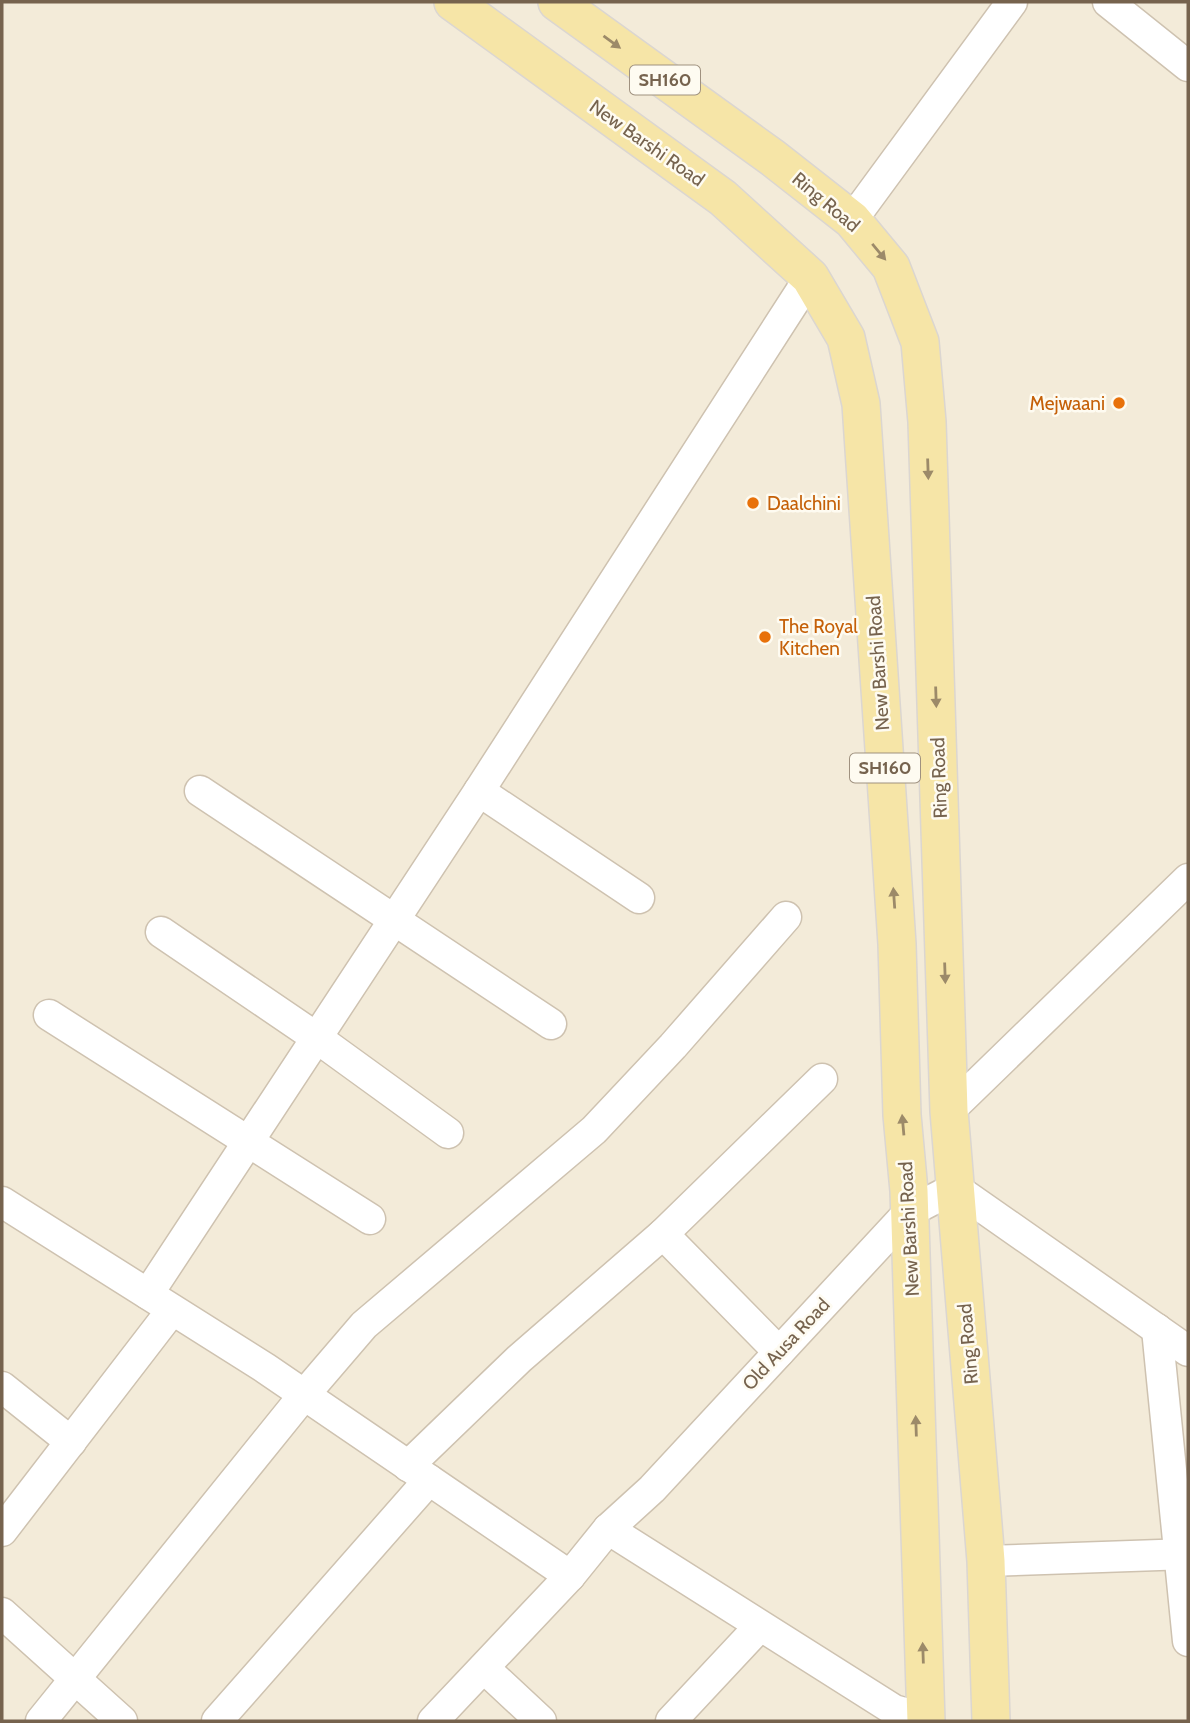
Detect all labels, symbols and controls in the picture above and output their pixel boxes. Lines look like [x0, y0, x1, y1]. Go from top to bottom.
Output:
one-way arrow [603, 35, 621, 49]
road number: SH160 [630, 66, 700, 94]
street label: New Barshi Road [585, 95, 709, 191]
street label: Ring Road [788, 167, 864, 237]
one-way arrow [871, 243, 887, 261]
place label: Mejwaani [1029, 392, 1105, 415]
marker: Mejwaani [1111, 395, 1127, 411]
one-way arrow [923, 459, 934, 481]
place label: Daalchini [767, 492, 841, 515]
marker: Daalchini [745, 495, 761, 511]
street label: New Barshi Road [862, 595, 894, 731]
place label: The Royal Kitchen [779, 615, 858, 660]
marker: The Royal Kitchen [757, 629, 773, 645]
one-way arrow [931, 686, 942, 708]
street label: Ring Road [926, 737, 952, 819]
road number: SH160 [850, 754, 920, 782]
one-way arrow [888, 886, 899, 908]
one-way arrow [939, 962, 950, 984]
one-way arrow [897, 1114, 908, 1136]
street label: New Barshi Road [894, 1161, 924, 1297]
street label: Old Ausa Road [737, 1293, 835, 1395]
street label: Ring Road [953, 1303, 983, 1385]
one-way arrow [911, 1414, 922, 1436]
one-way arrow [918, 1642, 929, 1664]

